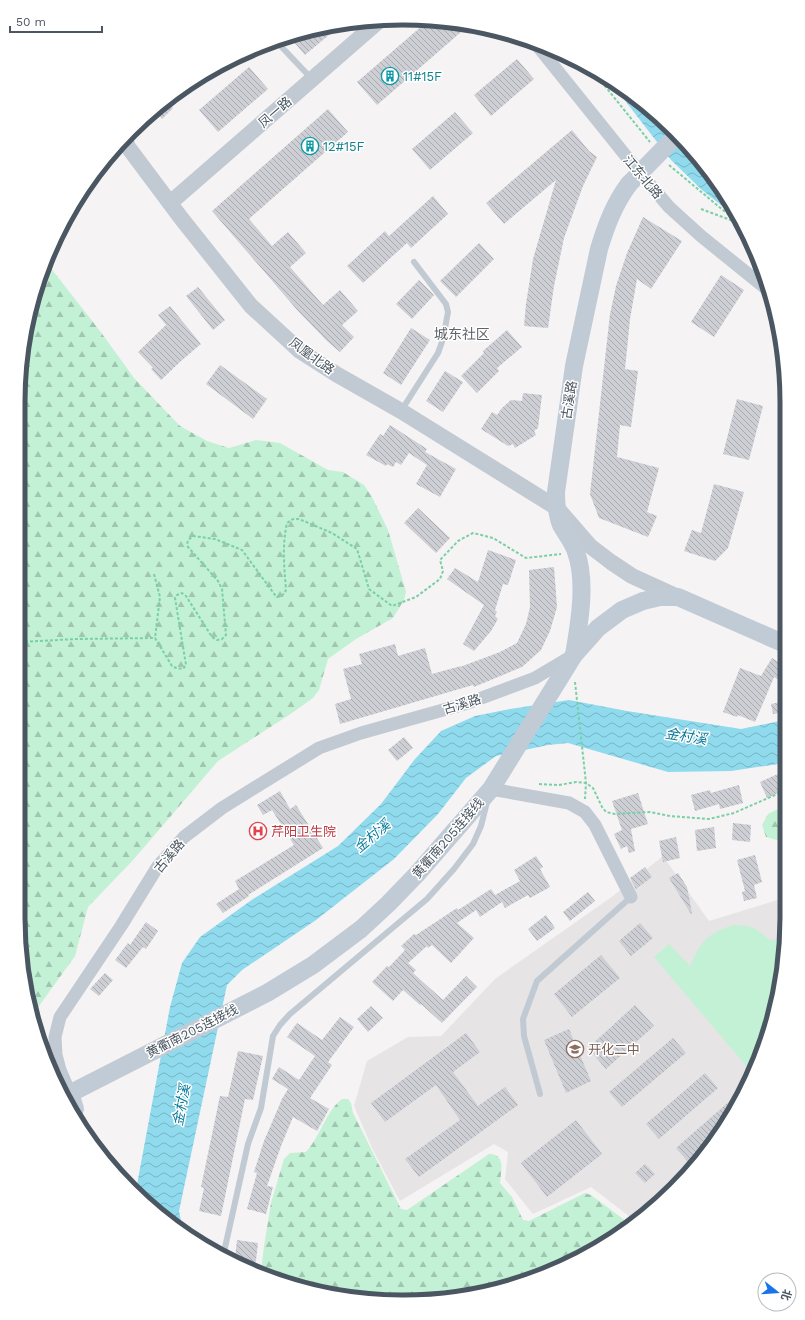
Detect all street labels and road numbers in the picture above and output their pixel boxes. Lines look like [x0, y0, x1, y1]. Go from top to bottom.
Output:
street label: 凤一路 [255, 94, 295, 130]
street label: 江东北路 [621, 152, 665, 202]
street label: 凤凰北路 [287, 335, 337, 377]
street label: 古溪路 [559, 380, 579, 420]
street label: 古溪路 [441, 691, 483, 717]
street label: 黄衢南205连接线 [409, 795, 487, 881]
street label: 古溪路 [151, 836, 187, 876]
street label: 黄衢南205连接线 [143, 1001, 241, 1061]

